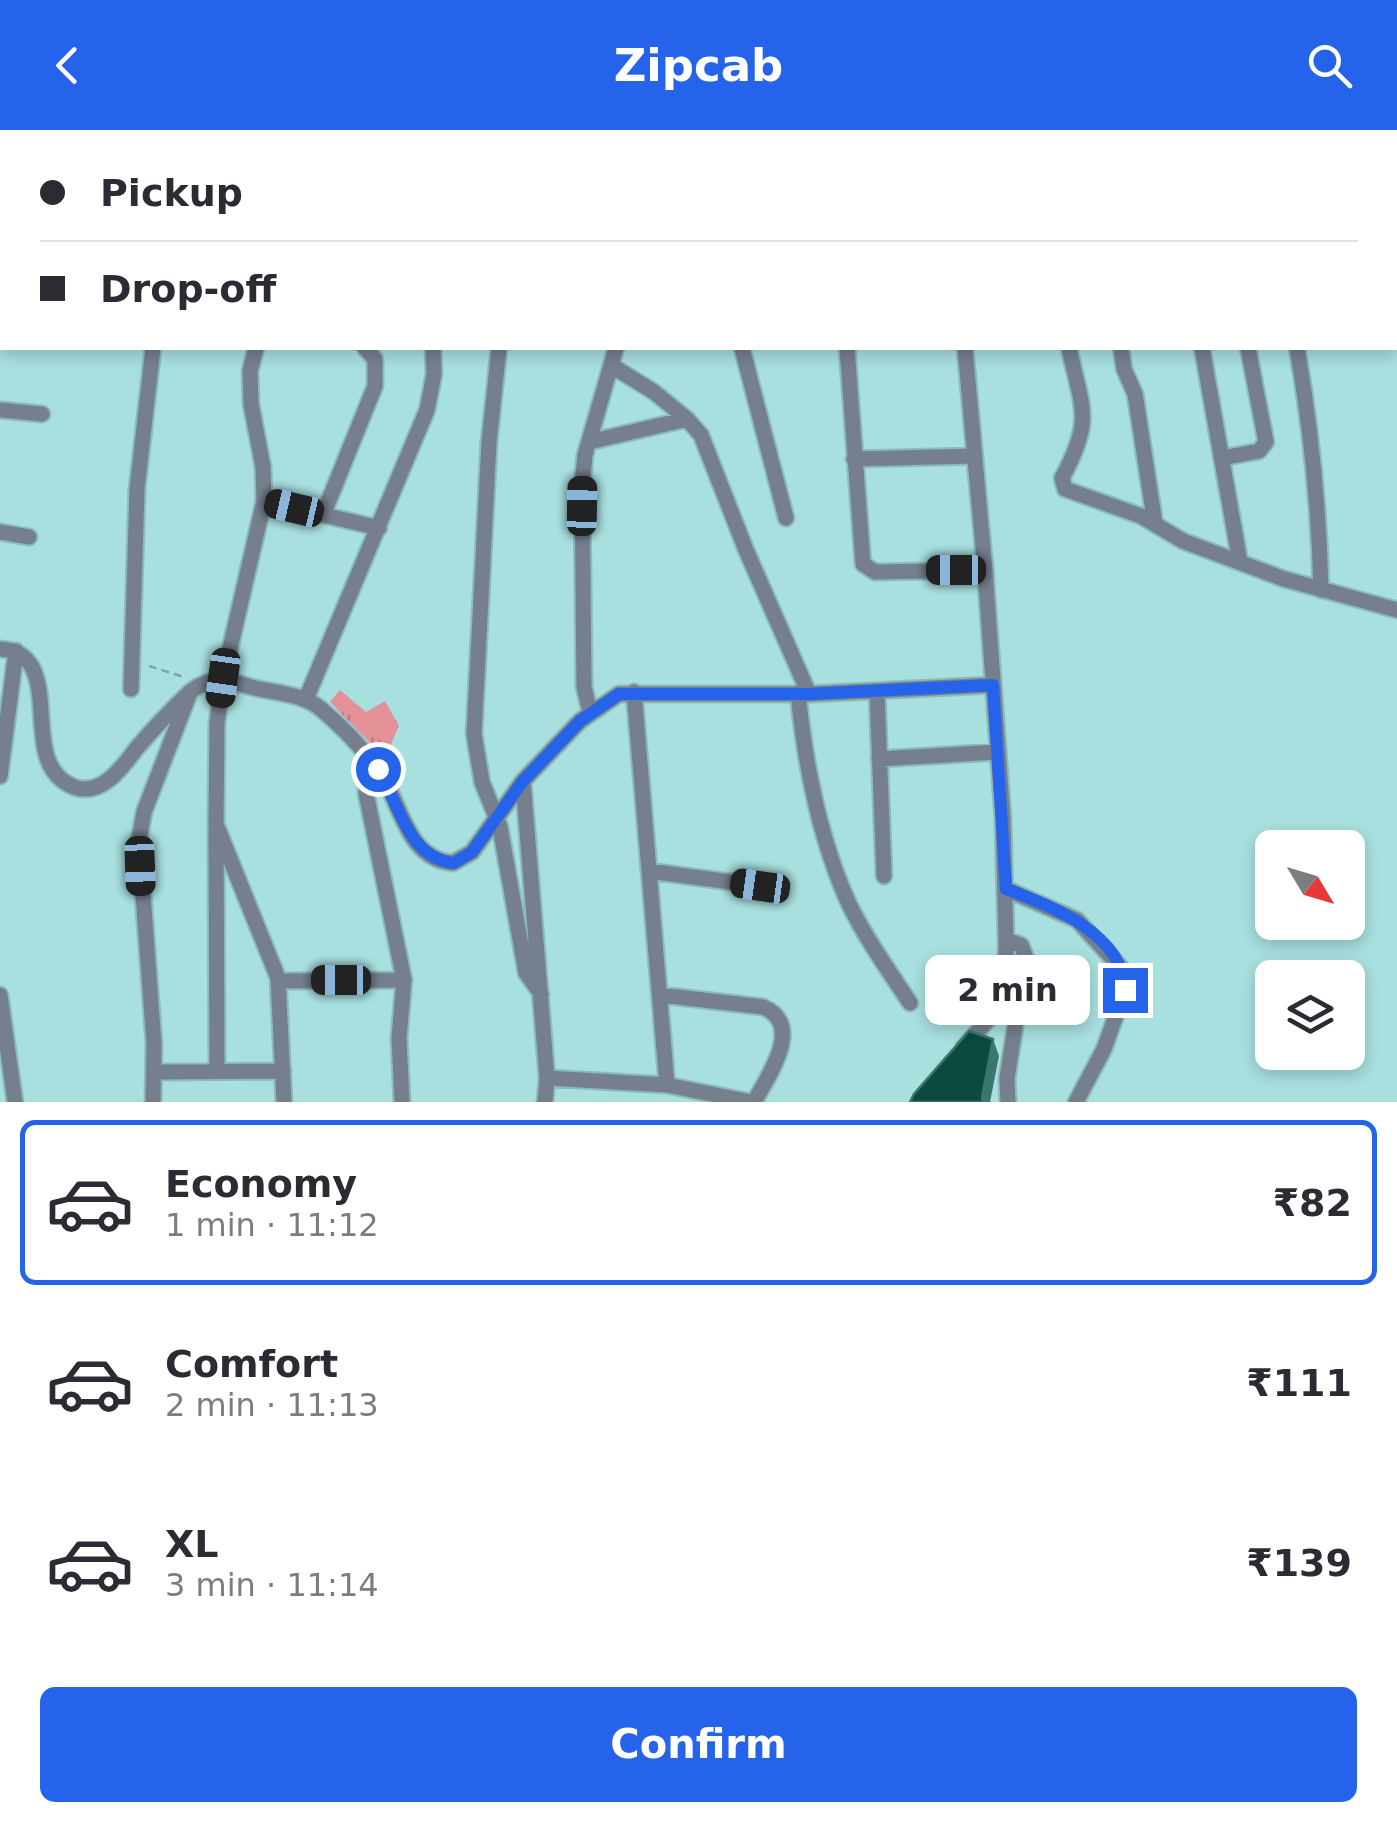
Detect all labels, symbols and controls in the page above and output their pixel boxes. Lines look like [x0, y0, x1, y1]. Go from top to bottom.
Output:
icon: back [40, 38, 95, 93]
icon: search [1302, 38, 1357, 93]
text: Zipcab [614, 39, 783, 92]
text: Pickup [100, 171, 243, 215]
text: Drop-off [100, 267, 276, 311]
car [566, 476, 598, 536]
car [261, 487, 327, 529]
car [926, 555, 986, 585]
car [204, 646, 242, 710]
route start [356, 747, 401, 792]
north arrow [1255, 830, 1365, 940]
map controls [1255, 830, 1365, 1070]
car [124, 835, 156, 897]
car [728, 867, 792, 905]
callout: 2 min [925, 955, 1090, 1025]
button: layers [1255, 960, 1365, 1070]
car [311, 965, 371, 995]
route end [1103, 968, 1148, 1013]
text: 2 min [957, 971, 1058, 1009]
icon: car [45, 1158, 135, 1248]
text: Economy [165, 1162, 357, 1206]
text: ₹82 [1273, 1181, 1352, 1225]
text: 1 min · 11:12 [165, 1206, 379, 1244]
icon: car [45, 1338, 135, 1428]
text: Comfort [165, 1342, 338, 1386]
text: ₹111 [1246, 1361, 1352, 1405]
text: 2 min · 11:13 [165, 1386, 379, 1424]
icon: car [45, 1518, 135, 1608]
text: XL [165, 1522, 219, 1566]
text: ₹139 [1246, 1541, 1352, 1585]
text: 3 min · 11:14 [165, 1566, 379, 1604]
button: Confirm [40, 1687, 1357, 1802]

